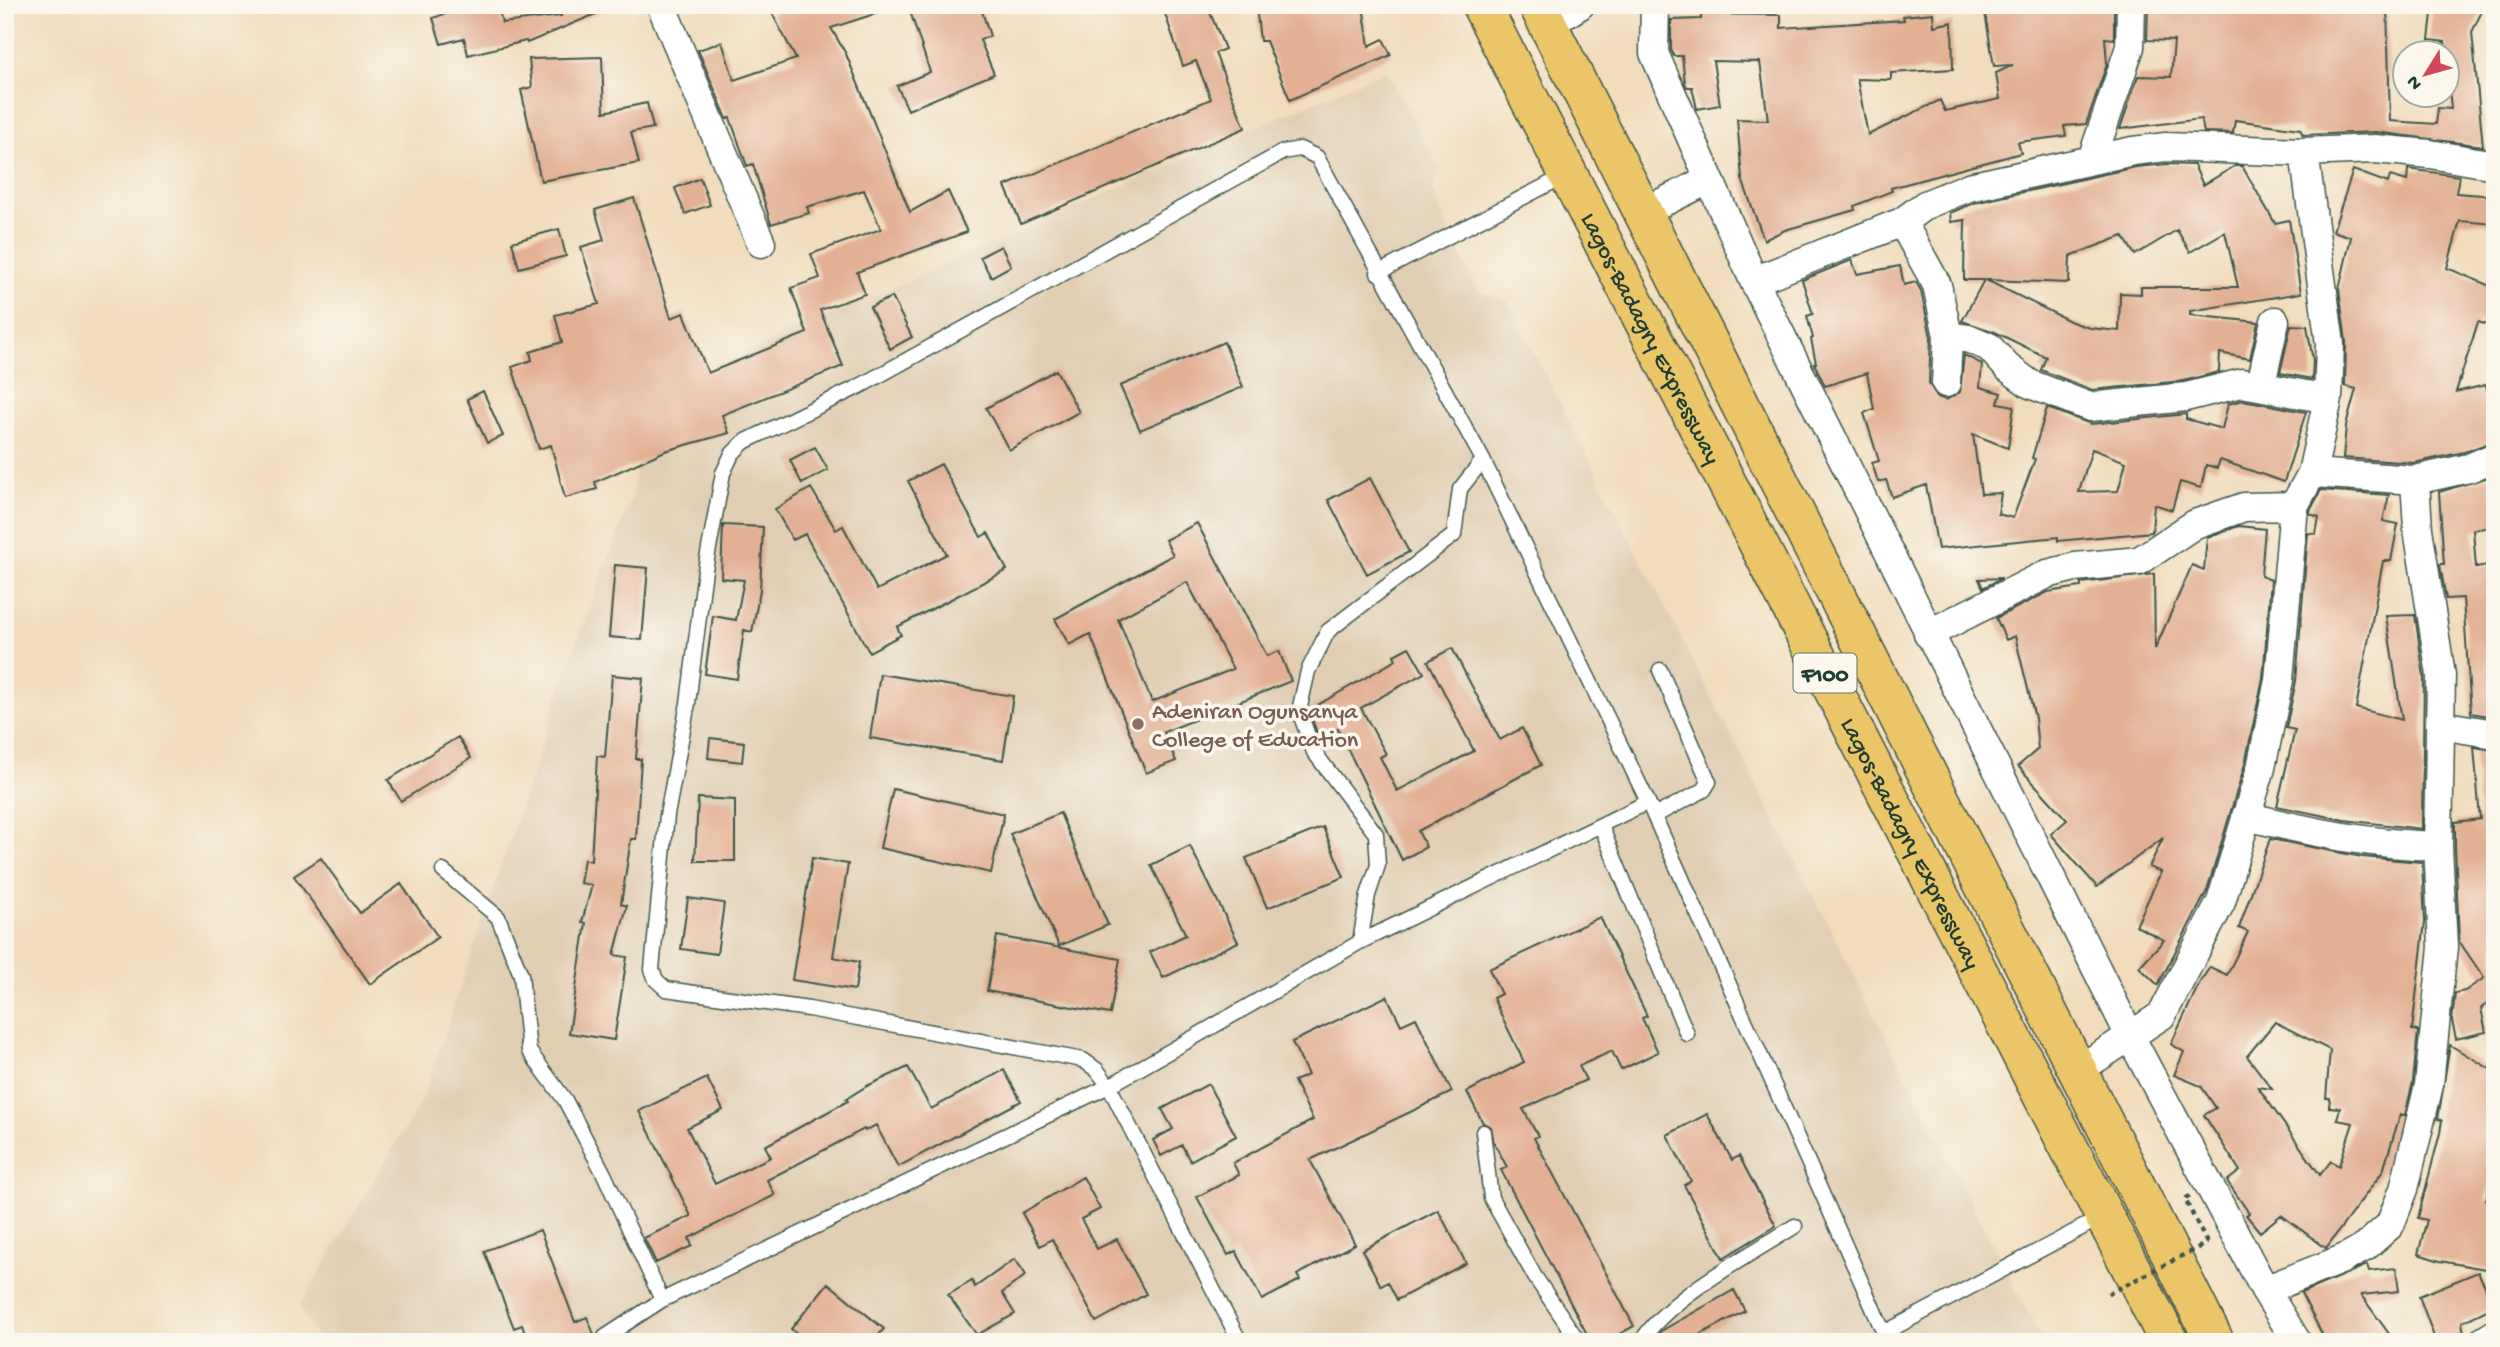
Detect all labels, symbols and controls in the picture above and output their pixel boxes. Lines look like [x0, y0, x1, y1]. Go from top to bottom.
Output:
north arrow [2392, 38, 2462, 108]
text: N [2402, 70, 2428, 94]
street label: Lagos-Badagry Expressway [1572, 208, 1726, 470]
road number: F100 [1794, 653, 1856, 692]
place label: Adeniran Ogunsanya College of Education [1152, 699, 1359, 756]
street label: Lagos-Badagry Expressway [1832, 714, 1986, 975]
marker: Adeniran Ogunsanya College of Education [1130, 716, 1146, 732]

